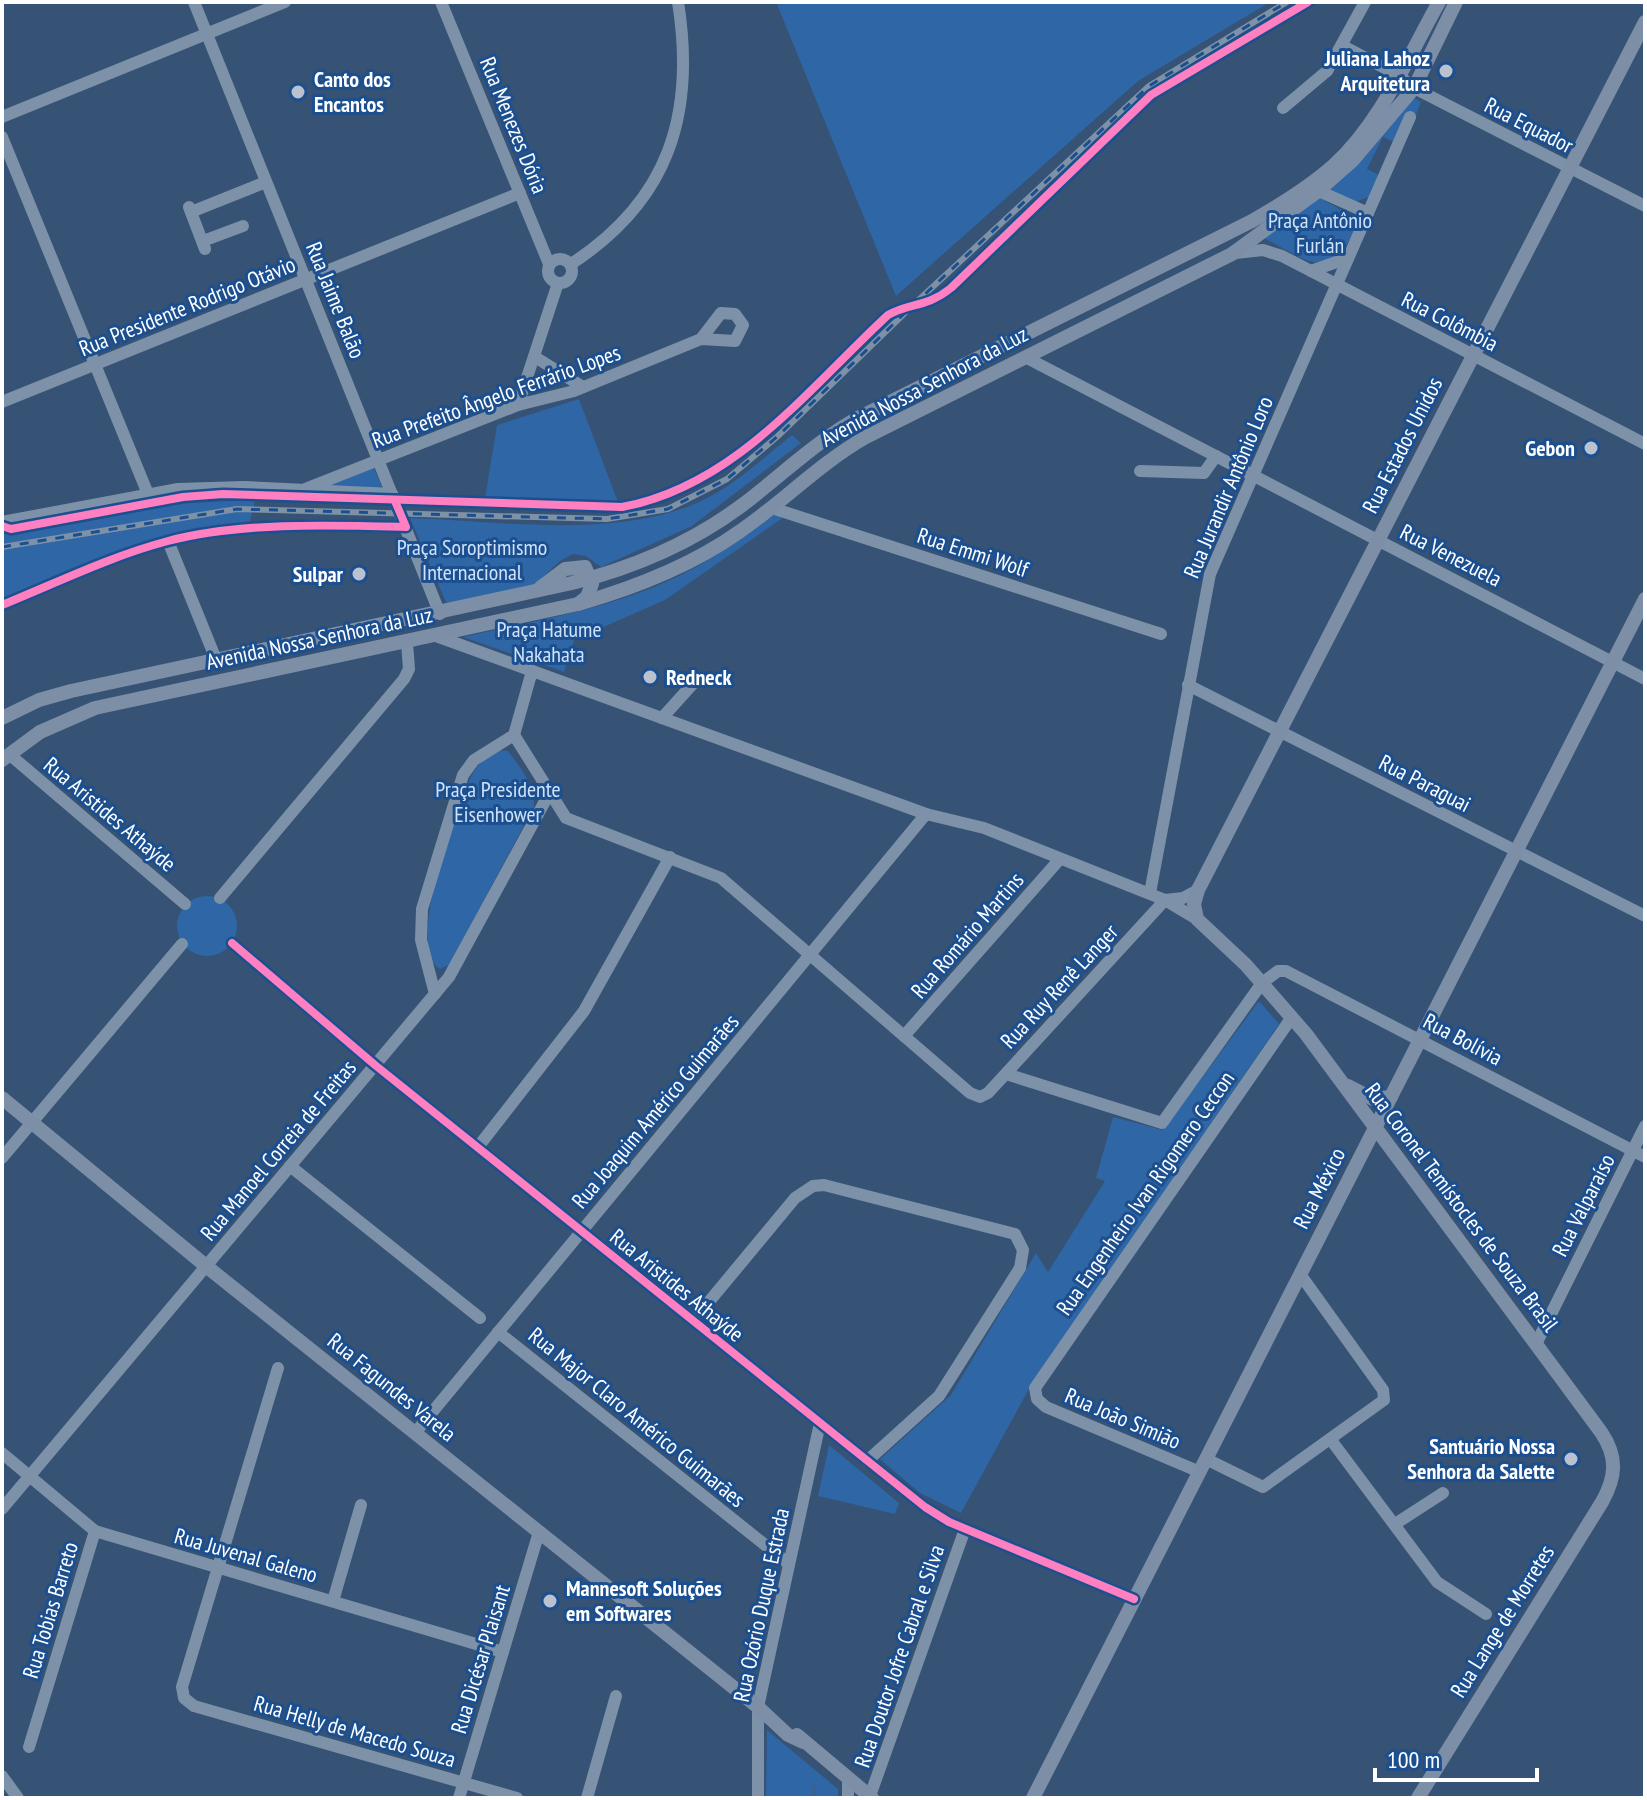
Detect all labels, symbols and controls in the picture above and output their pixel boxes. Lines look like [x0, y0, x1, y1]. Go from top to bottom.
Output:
place label: Juliana Lahoz Arquitetura [1324, 44, 1430, 97]
street label: Rua Menezes Dória [474, 53, 554, 197]
marker: Juliana Lahoz Arquitetura [1437, 62, 1455, 80]
place label: Canto dos Encantos [314, 65, 391, 118]
marker: Canto dos Encantos [289, 83, 307, 101]
street label: Rua Equador [1480, 91, 1578, 159]
park label: Praça Antônio Furlán [1268, 206, 1372, 259]
street label: Rua Jaime Balão [300, 238, 372, 362]
street label: Rua Presidente Rodrigo Otávio [75, 250, 299, 362]
street label: Rua Colômbia [1397, 285, 1503, 357]
street label: Avenida Nossa Senhora da Luz [816, 319, 1032, 452]
street label: Rua Prefeito Ângelo Ferrário Lopes [368, 338, 624, 454]
street label: Rua Estados Unidos [1356, 372, 1448, 518]
street label: Rua Jurandir Antônio Loro [1177, 392, 1279, 582]
place label: Gebon [1525, 434, 1575, 462]
marker: Gebon [1582, 439, 1600, 457]
street label: Rua Venezuela [1396, 517, 1506, 593]
street label: Rua Emmi Wolf [914, 521, 1033, 583]
park label: Praça Soroptimismo Internacional [397, 533, 547, 586]
place label: Sulpar [293, 560, 344, 588]
marker: Sulpar [350, 565, 368, 583]
street label: Avenida Nossa Senhora da Luz [203, 600, 435, 676]
park label: Praça Hatume Nakahata [496, 615, 602, 668]
place label: Redneck [666, 663, 732, 691]
marker: Redneck [641, 668, 659, 686]
street label: Rua Paraguai [1374, 748, 1476, 818]
street label: Rua Aristides Athaýde [38, 751, 182, 877]
park label: Praça Presidente Eisenhower [435, 775, 561, 828]
street label: Rua Romário Martins [905, 866, 1029, 1004]
street label: Rua Ruy Renê Langer [994, 918, 1124, 1054]
street label: Rua Bolívia [1419, 1007, 1507, 1071]
street label: Rua Joaquim Américo Guimarães [565, 1008, 745, 1214]
street label: Rua Manoel Correia de Freitas [194, 1054, 362, 1246]
street label: Rua Engenheiro Ivan Rigomero Ceccon [1050, 1065, 1240, 1321]
street label: Rua Coronel Temístocles de Souza Brasil [1359, 1077, 1565, 1338]
street label: Rua México [1287, 1143, 1351, 1233]
street label: Rua Valparaíso [1545, 1149, 1621, 1261]
street label: Rua Aristides Athaýde [604, 1222, 750, 1348]
street label: Rua Major Claro Américo Guimarães [523, 1321, 751, 1513]
street label: Rua Fagundes Varela [322, 1327, 462, 1447]
street label: Rua João Simião [1061, 1381, 1185, 1455]
place label: Santuário Nossa Senhora da Salette [1407, 1432, 1555, 1485]
marker: Santuário Nossa Senhora da Salette [1562, 1450, 1580, 1468]
street label: Rua Ozório Duque Estrada [727, 1506, 795, 1704]
street label: Rua Juvenal Galeno [171, 1521, 321, 1589]
street label: Rua Tobias Barreto [16, 1538, 84, 1682]
street label: Rua Lange de Morretes [1444, 1540, 1560, 1702]
street label: Rua Doutor Jofre Cabral e Silva [848, 1541, 950, 1771]
place label: Mannesoft Soluções em Softwares [566, 1574, 722, 1627]
street label: Rua Dicésar Plaisant [444, 1581, 516, 1737]
marker: Mannesoft Soluções em Softwares [541, 1592, 559, 1610]
street label: Rua Helly de Macedo Souza [251, 1689, 459, 1773]
scale bar [1375, 1732, 1537, 1782]
text: 100 m [1387, 1744, 1440, 1775]

